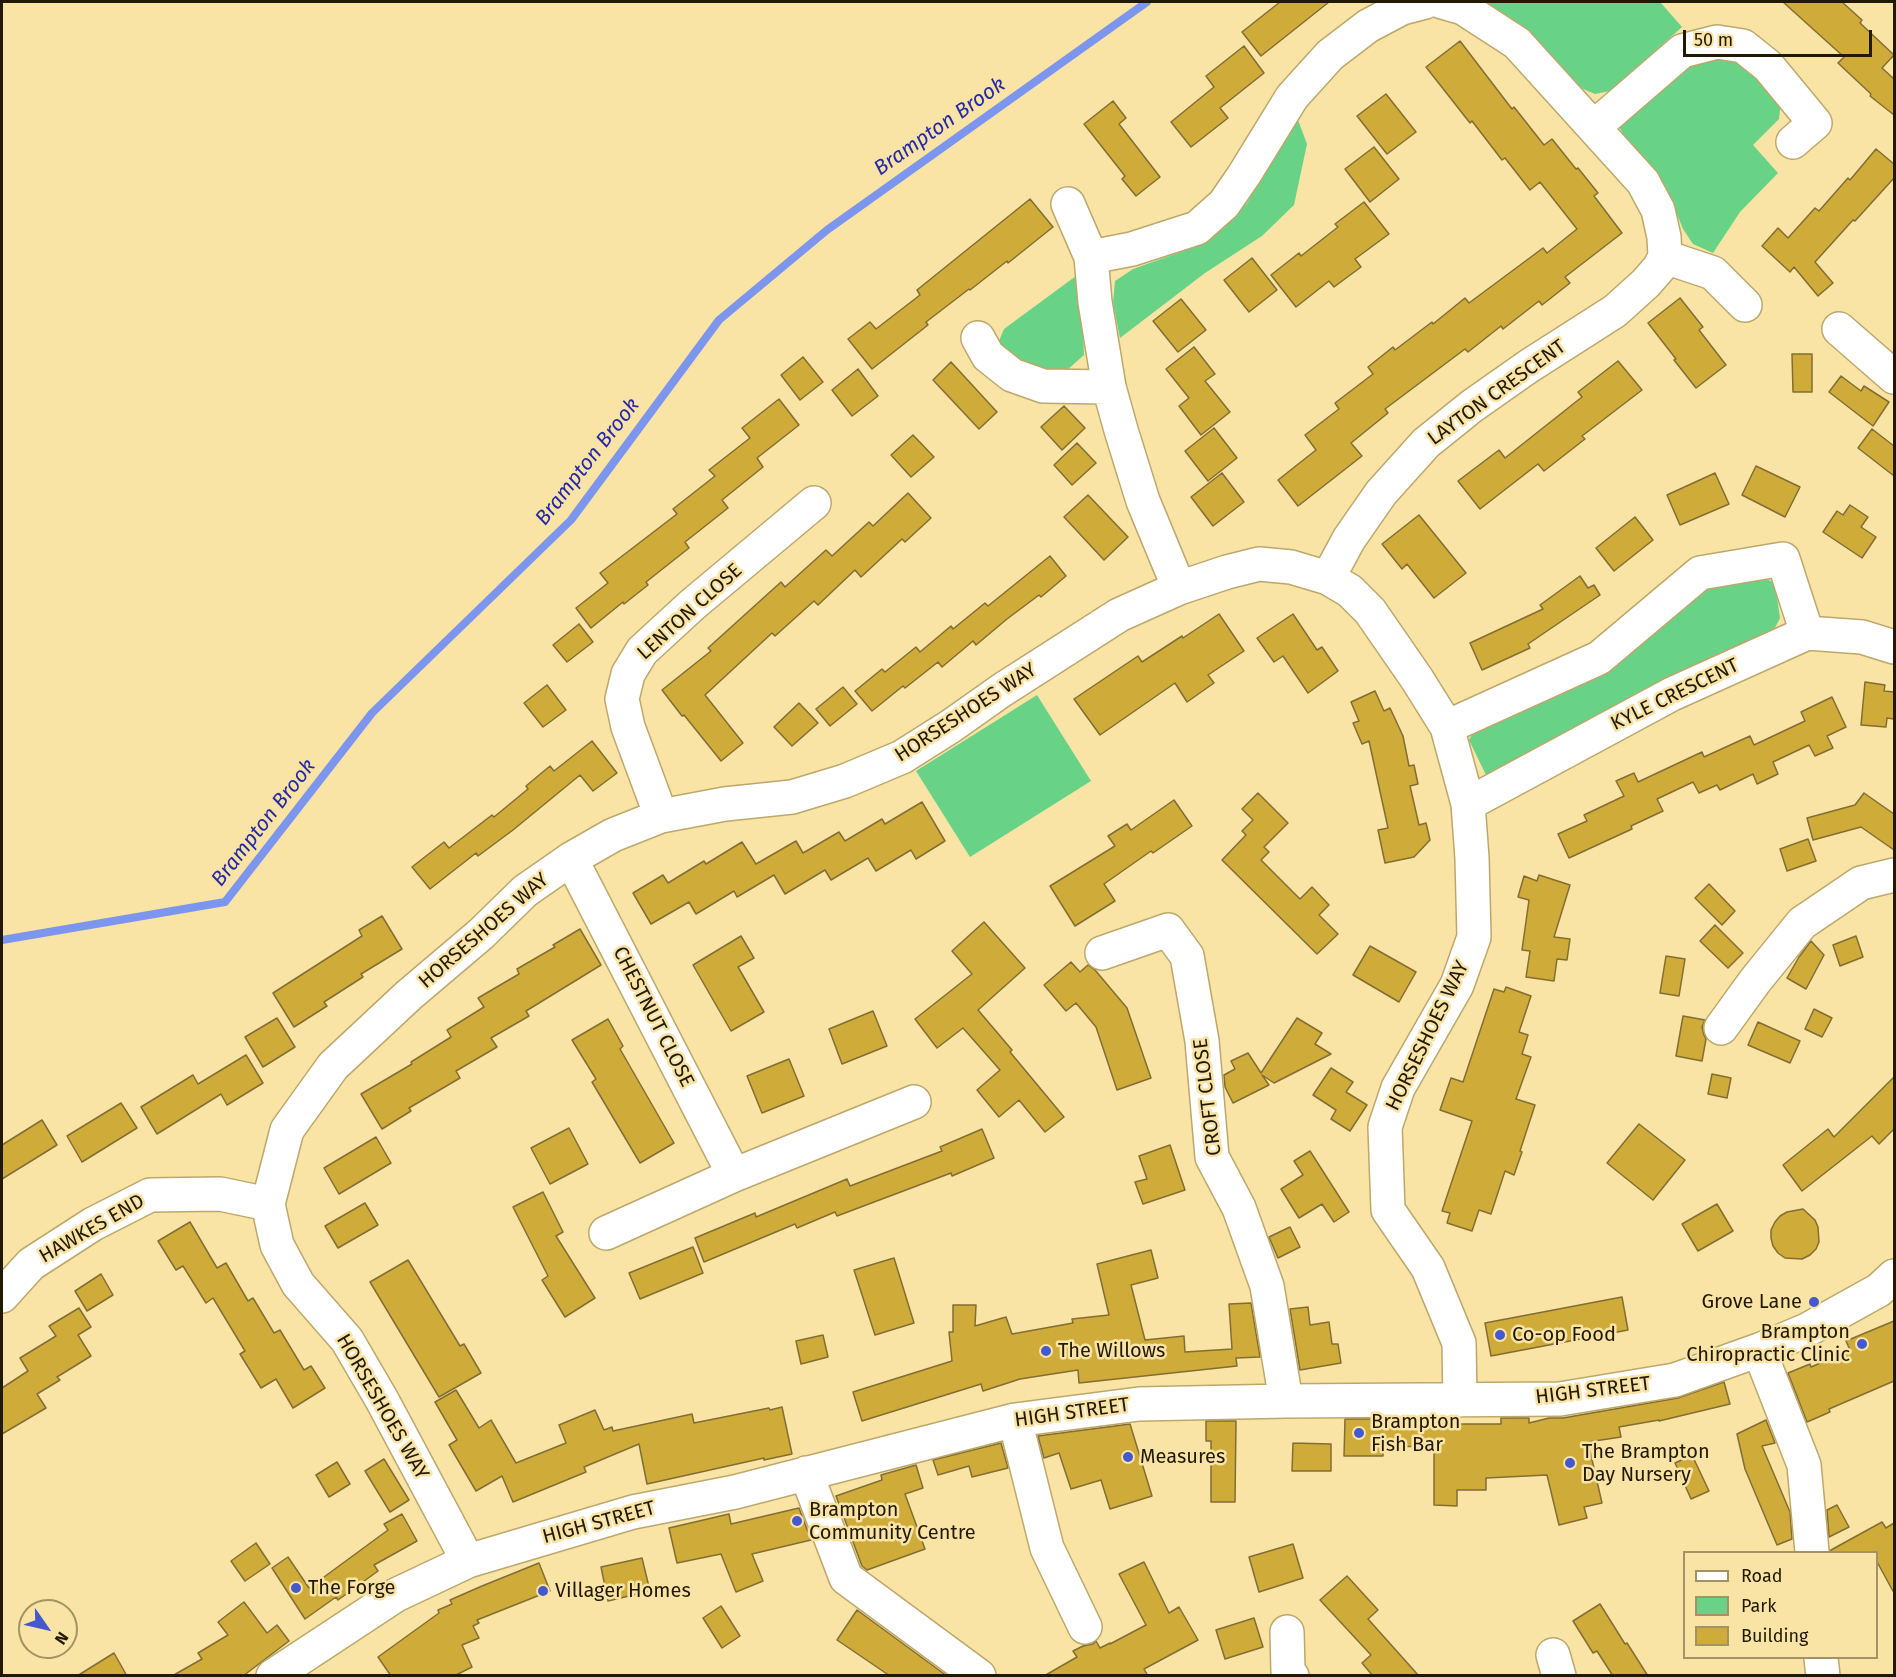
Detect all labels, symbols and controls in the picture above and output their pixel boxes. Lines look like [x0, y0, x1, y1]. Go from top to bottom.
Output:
scale bar [1686, 18, 1875, 56]
text: 50 m [1694, 29, 1733, 51]
water label: Brampton Brook [870, 72, 1010, 182]
street label: LAYTON CRESCENT [1423, 335, 1571, 451]
water label: Brampton Brook [531, 393, 645, 531]
street label: LENTON CLOSE [633, 559, 747, 665]
street label: KYLE CRESCENT [1607, 654, 1743, 736]
street label: HORSESHOES WAY [891, 658, 1041, 768]
water label: Brampton Brook [207, 754, 321, 892]
street label: HORSESHOES WAY [414, 868, 554, 994]
street label: CHESTNUT CLOSE [607, 943, 699, 1091]
street label: HORSESHOES WAY [1381, 957, 1475, 1115]
street label: CROFT CLOSE [1189, 1037, 1227, 1157]
street label: HAWKES END [35, 1189, 149, 1269]
place label: Grove Lane [1701, 1290, 1802, 1314]
marker: Grove Lane [1807, 1295, 1821, 1309]
place label: Brampton Chiropractic Clinic [1686, 1320, 1850, 1367]
place label: Co-op Food [1512, 1323, 1616, 1347]
marker: Co-op Food [1493, 1328, 1507, 1342]
street label: HORSESHOES WAY [331, 1330, 433, 1484]
marker: Brampton Chiropractic Clinic [1855, 1337, 1869, 1351]
place label: The Willows [1058, 1339, 1165, 1363]
marker: The Willows [1039, 1344, 1053, 1358]
street label: HIGH STREET [1534, 1372, 1652, 1410]
street label: HIGH STREET [1013, 1393, 1131, 1433]
place label: Brampton Fish Bar [1371, 1410, 1460, 1457]
marker: Brampton Fish Bar [1352, 1426, 1366, 1440]
place label: The Brampton Day Nursery [1582, 1440, 1710, 1487]
place label: Measures [1140, 1445, 1225, 1469]
marker: Measures [1121, 1450, 1135, 1464]
marker: The Brampton Day Nursery [1563, 1456, 1577, 1470]
street label: HIGH STREET [540, 1496, 658, 1550]
place label: Brampton Community Centre [809, 1498, 976, 1545]
marker: Brampton Community Centre [790, 1514, 804, 1528]
legend [1683, 1551, 1878, 1659]
text: Road [1741, 1565, 1783, 1587]
place label: The Forge [308, 1576, 395, 1600]
place label: Villager Homes [555, 1579, 691, 1603]
marker: The Forge [289, 1581, 303, 1595]
marker: Villager Homes [536, 1584, 550, 1598]
text: Park [1741, 1595, 1776, 1617]
north arrow [18, 1599, 78, 1659]
text: Building [1741, 1625, 1808, 1647]
text: N [51, 1629, 73, 1648]

